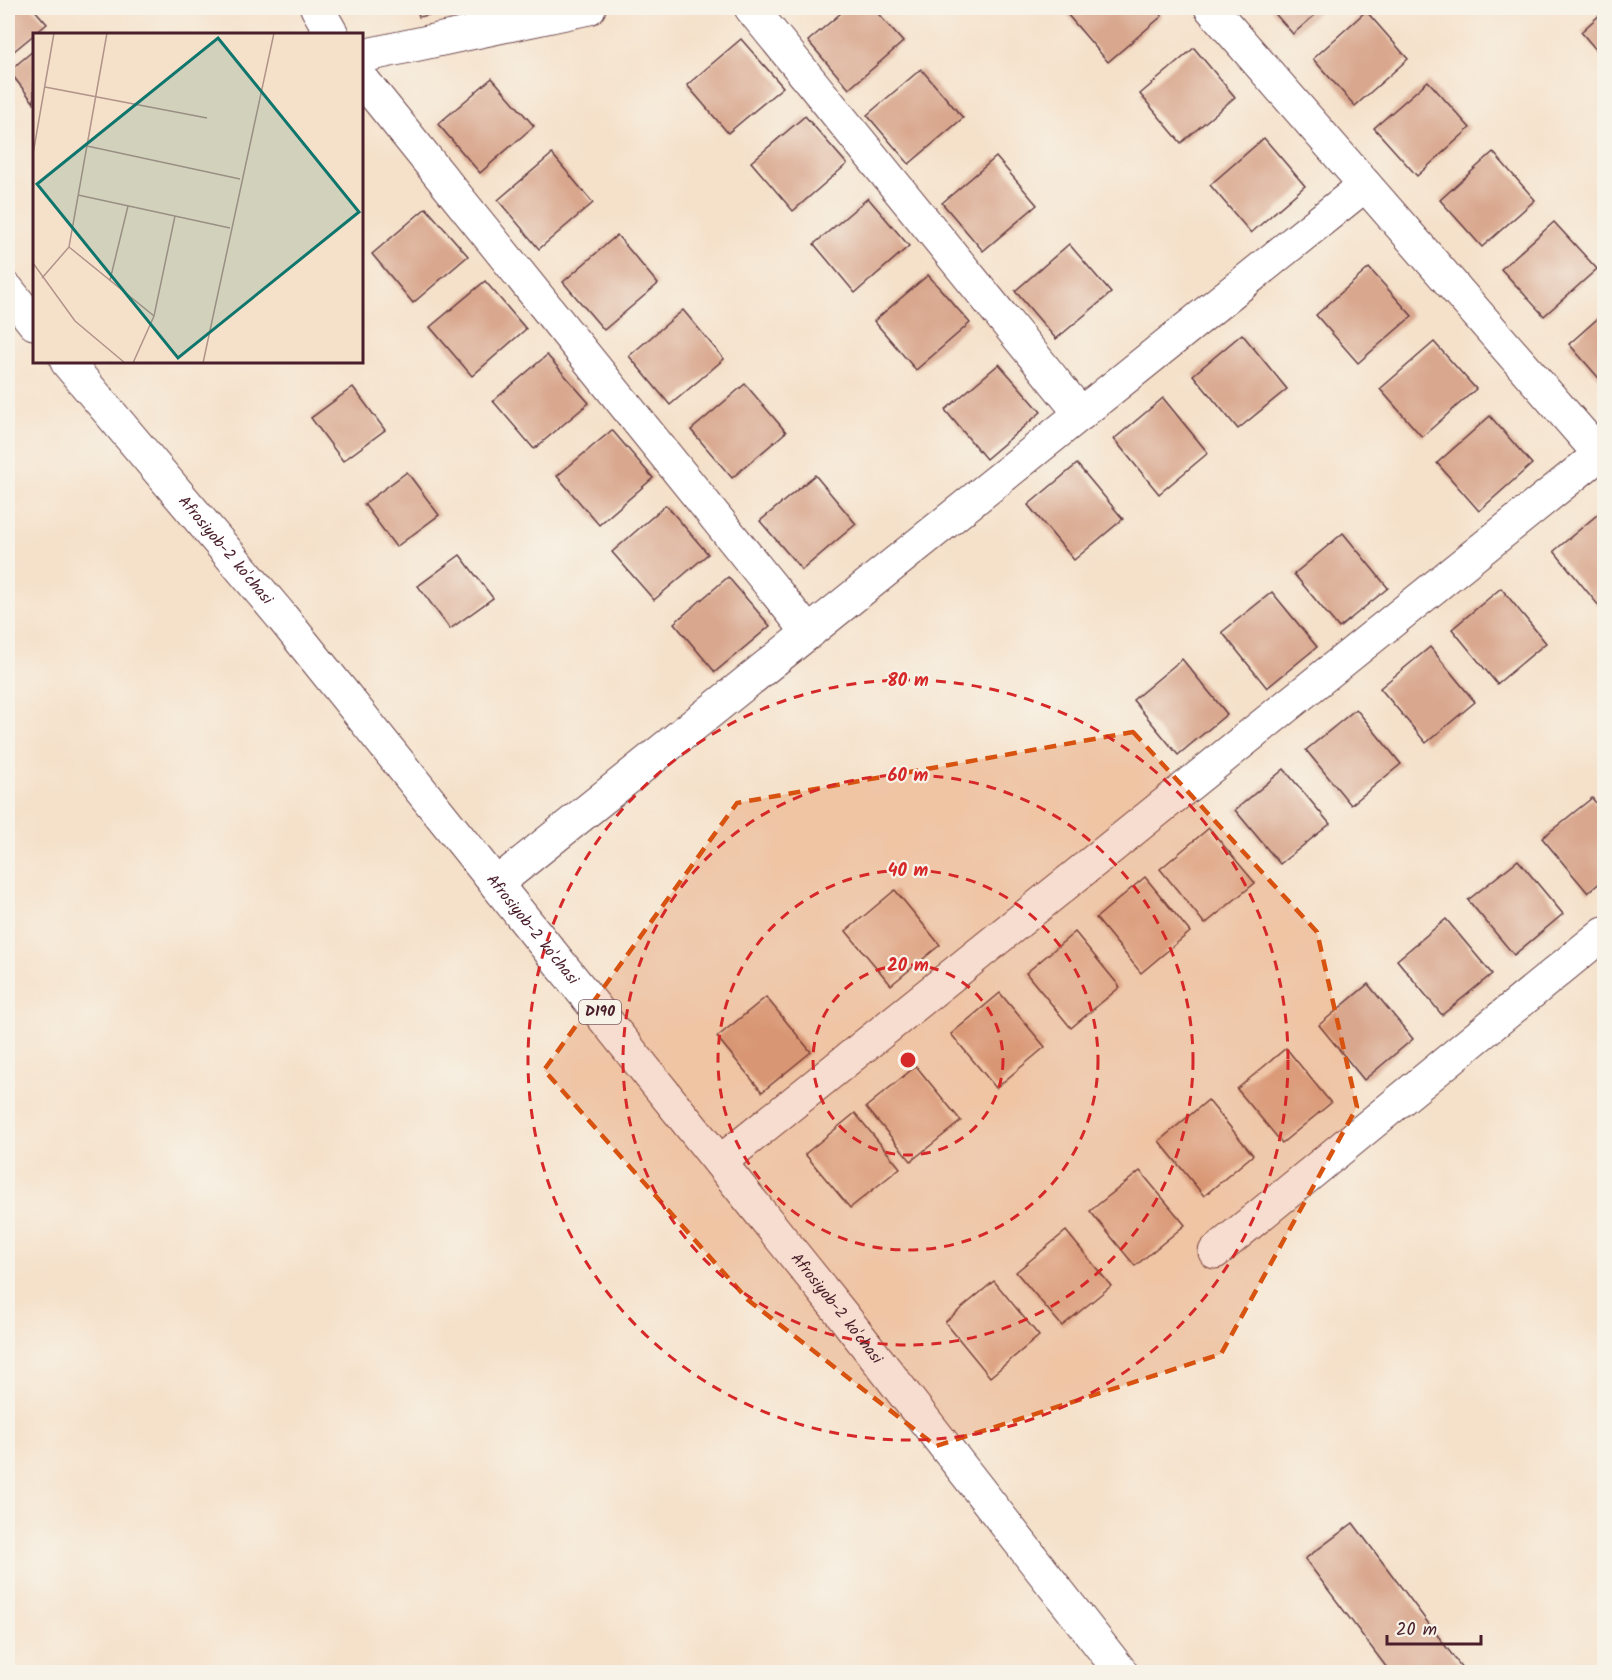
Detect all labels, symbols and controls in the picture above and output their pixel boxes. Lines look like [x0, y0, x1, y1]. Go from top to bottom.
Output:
inset map [33, 33, 363, 363]
street label: Afrosiyob-2 ko'chasi [172, 490, 280, 611]
text: 80 m [887, 667, 929, 696]
text: 60 m [888, 762, 929, 791]
text: 40 m [888, 857, 929, 886]
street label: Afrosiyob-2 ko'chasi [480, 869, 586, 991]
text: 20 m [887, 952, 929, 981]
road number: D190 [579, 1000, 621, 1024]
centre of rings [898, 1050, 918, 1070]
street label: Afrosiyob-2 ko'chasi [785, 1247, 890, 1370]
scale bar [1387, 1608, 1482, 1646]
text: 20 m [1396, 1616, 1437, 1645]

